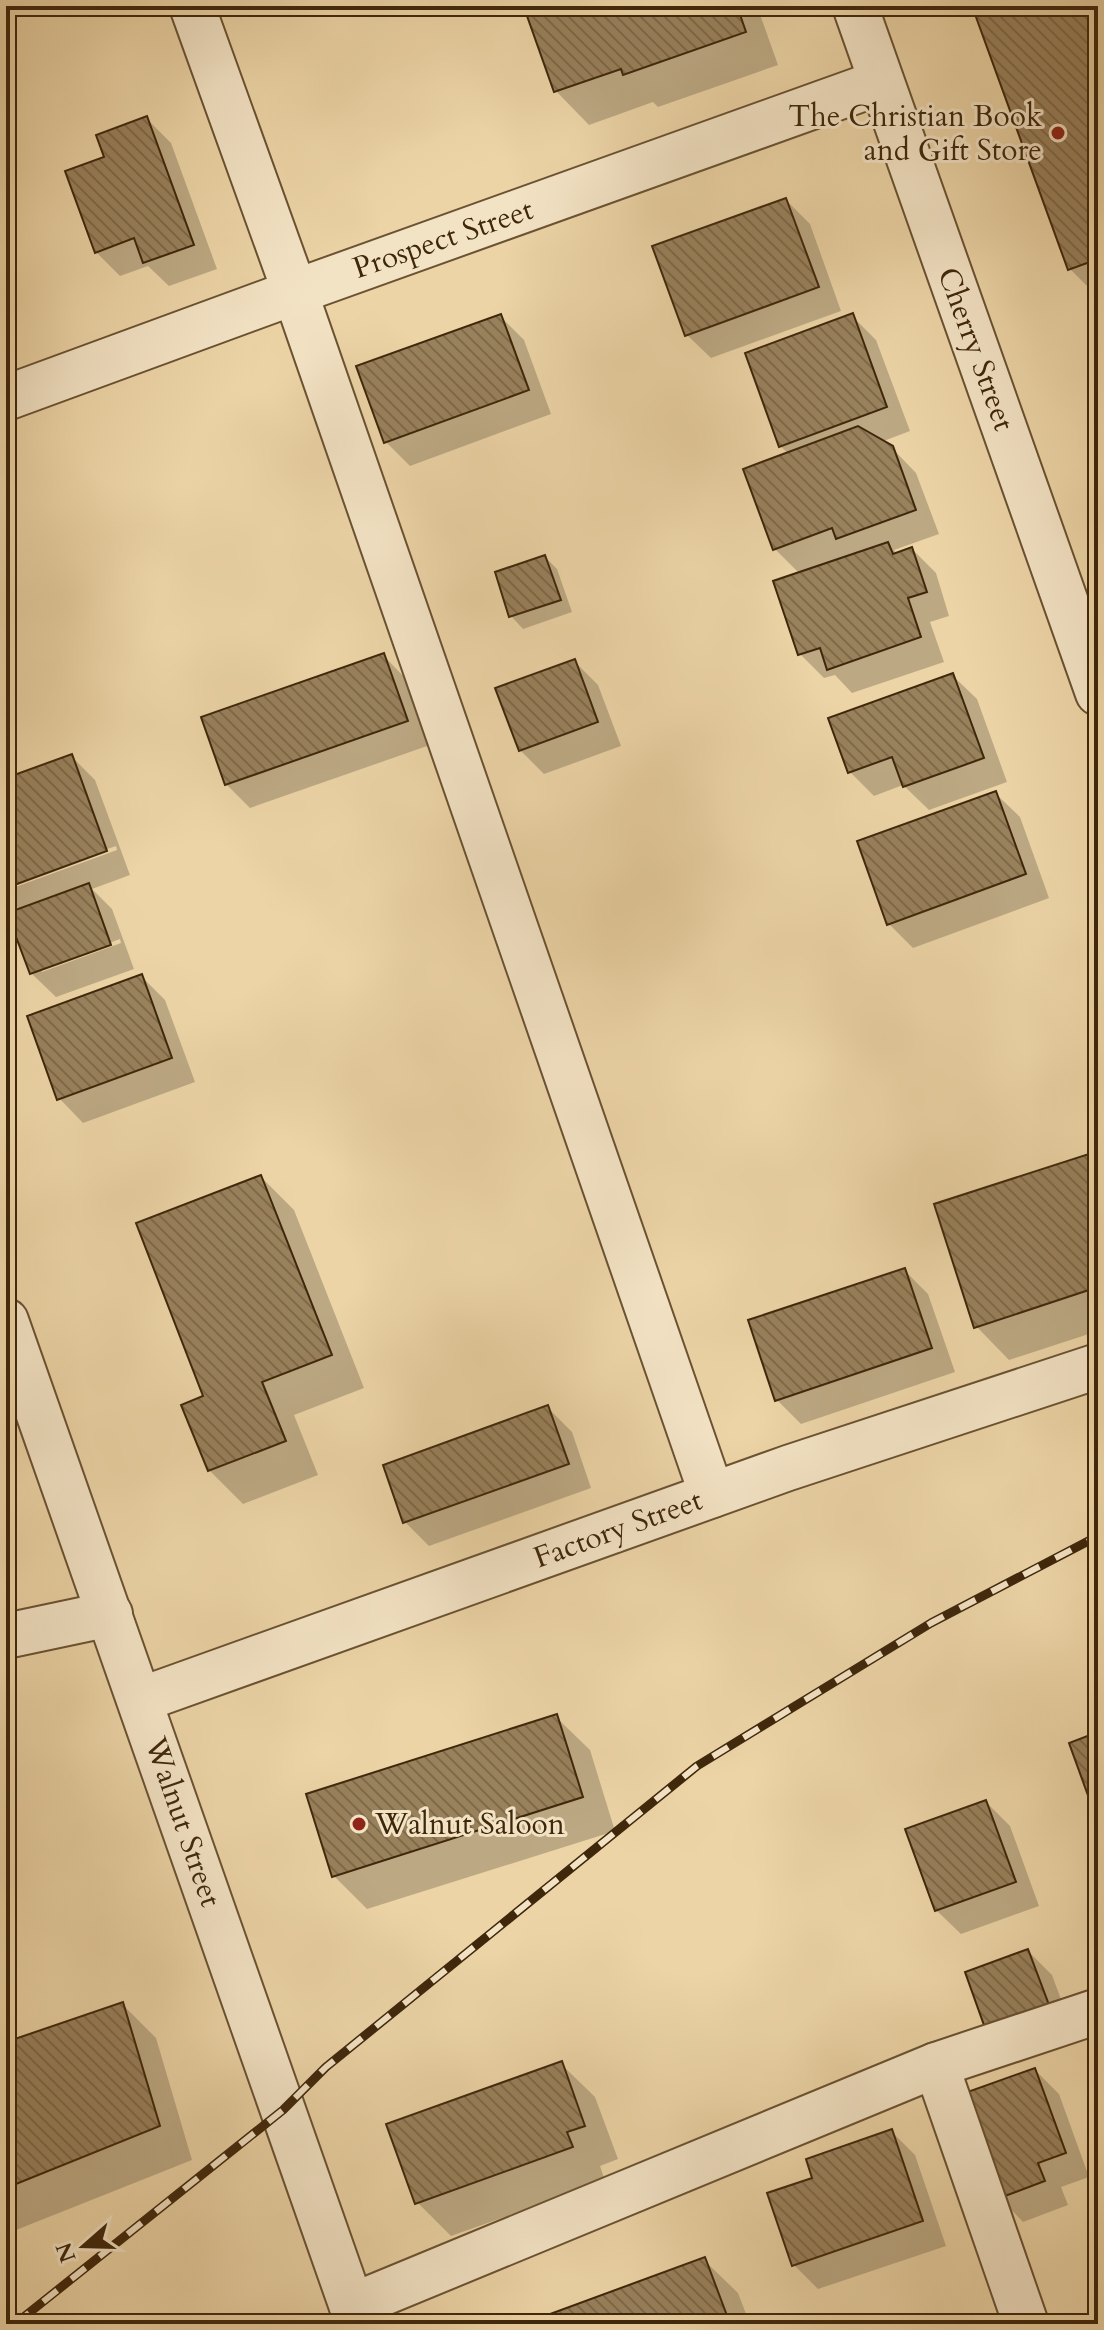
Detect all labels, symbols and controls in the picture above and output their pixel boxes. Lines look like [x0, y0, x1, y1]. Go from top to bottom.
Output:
place label: The Christian Book and Gift Store [788, 96, 1042, 171]
marker: The Christian Book and Gift Store [1049, 124, 1067, 142]
street label: Prospect Street [347, 189, 539, 289]
street label: Cherry Street [927, 262, 1025, 437]
street label: Factory Street [528, 1479, 708, 1578]
street label: Walnut Street [134, 1731, 231, 1913]
place label: Walnut Saloon [374, 1804, 565, 1845]
marker: Walnut Saloon [350, 1815, 368, 1833]
north arrow [44, 2206, 124, 2286]
text: N [49, 2238, 84, 2267]

